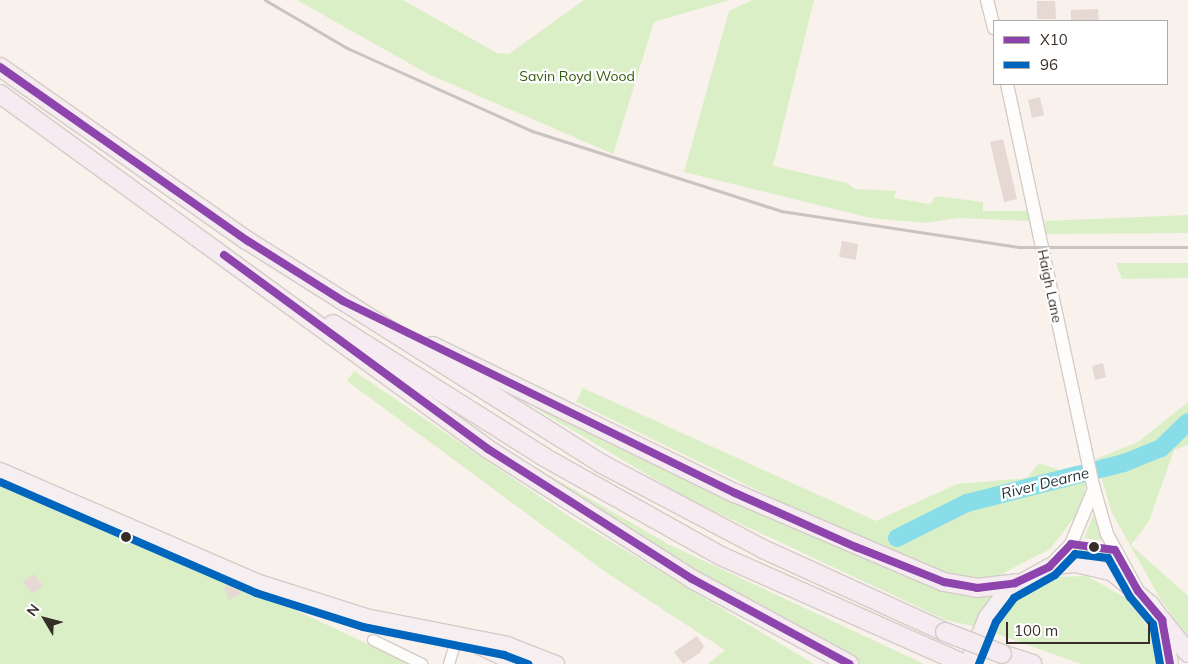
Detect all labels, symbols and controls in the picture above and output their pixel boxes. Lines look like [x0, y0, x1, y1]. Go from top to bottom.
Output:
legend [993, 20, 1168, 85]
text: X10 [1040, 30, 1068, 49]
text: 96 [1040, 55, 1058, 74]
park label: Savin Royd Wood [519, 68, 635, 84]
street label: Haigh Lane [1034, 248, 1066, 324]
water label: River Dearne [999, 463, 1091, 503]
unlabelled marker [121, 532, 131, 542]
unlabelled marker [1089, 542, 1099, 552]
north arrow [20, 594, 70, 644]
text: N [23, 600, 43, 620]
scale bar [1008, 612, 1152, 644]
text: 100 m [1014, 621, 1058, 640]

